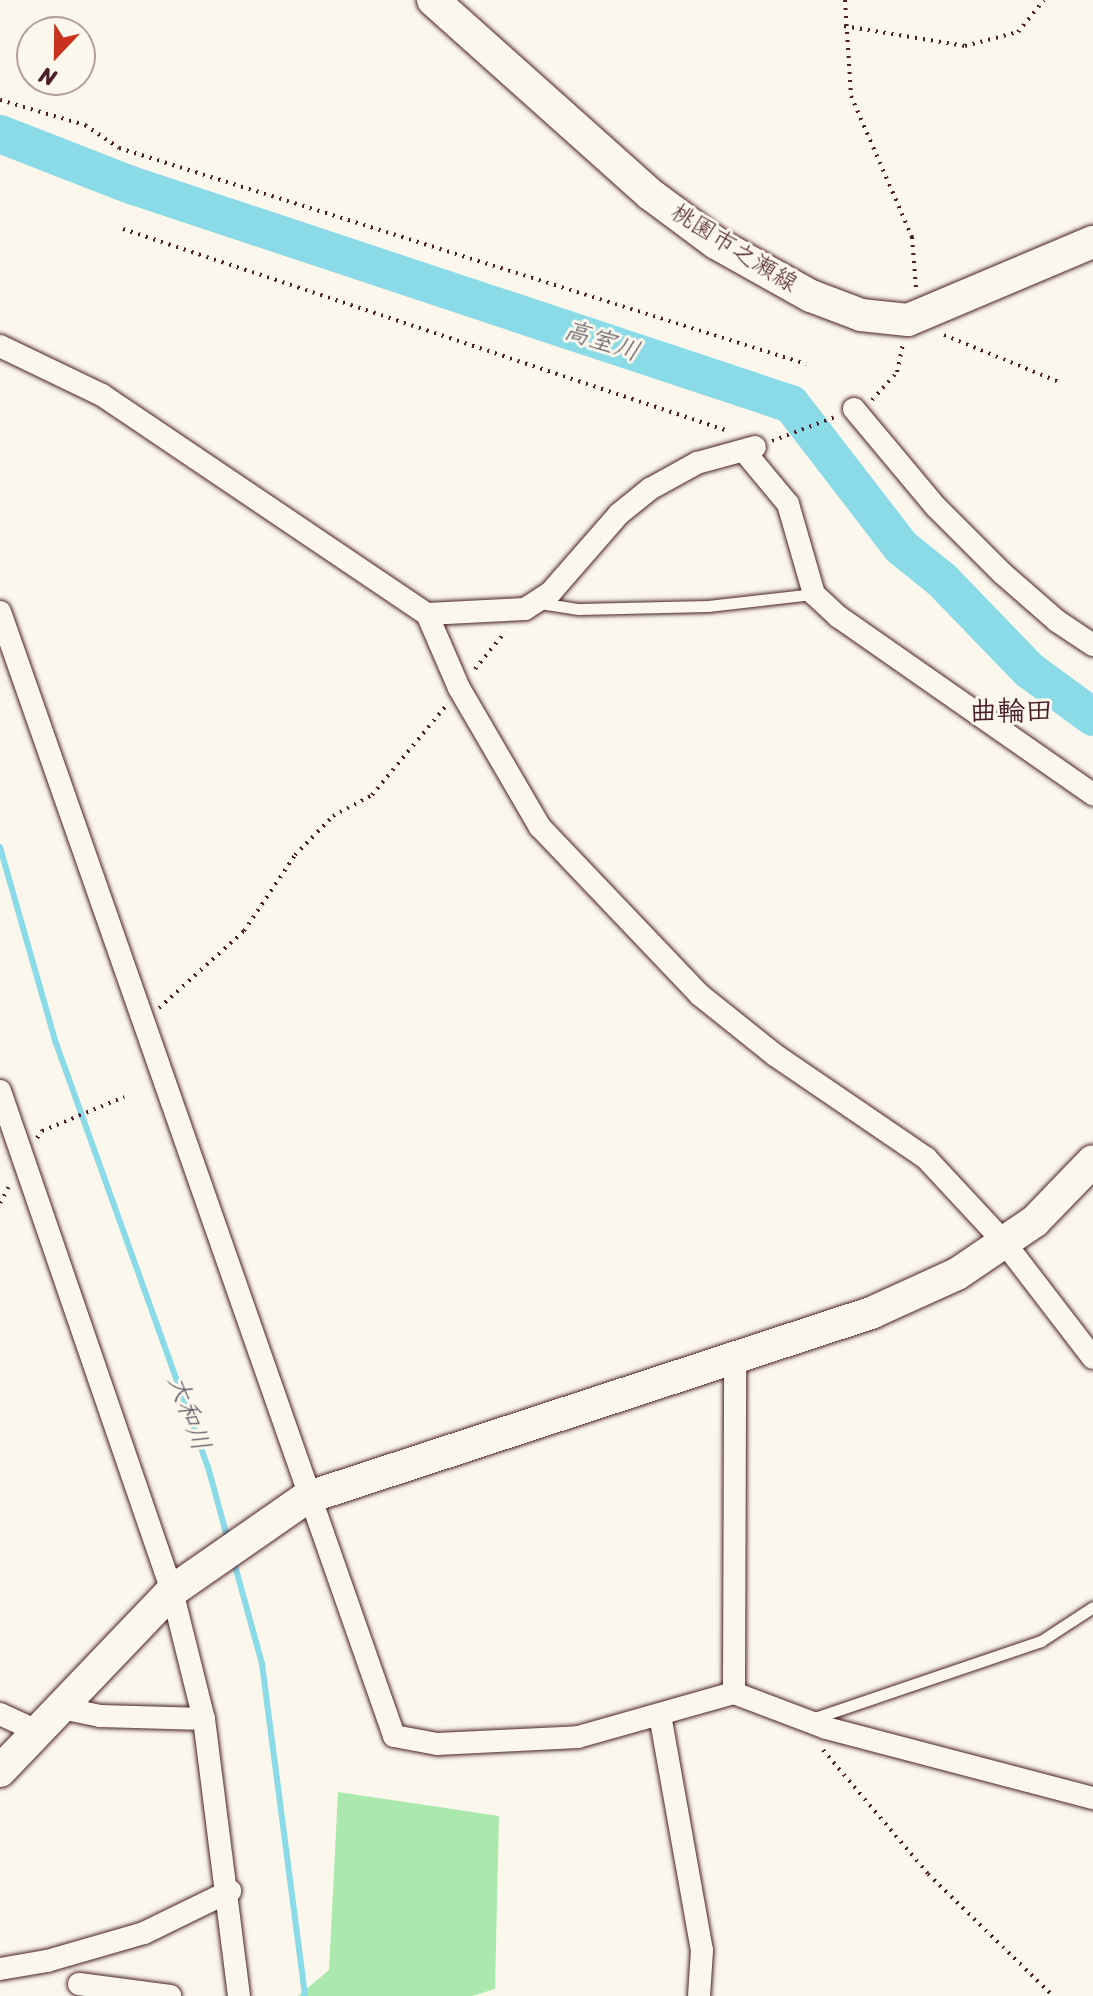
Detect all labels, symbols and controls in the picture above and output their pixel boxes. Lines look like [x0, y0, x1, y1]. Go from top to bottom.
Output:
north arrow [16, 16, 96, 96]
text: N [33, 56, 62, 98]
street label: 桃園市之瀬線 [665, 198, 803, 298]
water label: 高室川 [560, 314, 644, 368]
district label: 曲輪田 [969, 694, 1053, 728]
water label: 大和川 [161, 1371, 217, 1455]

